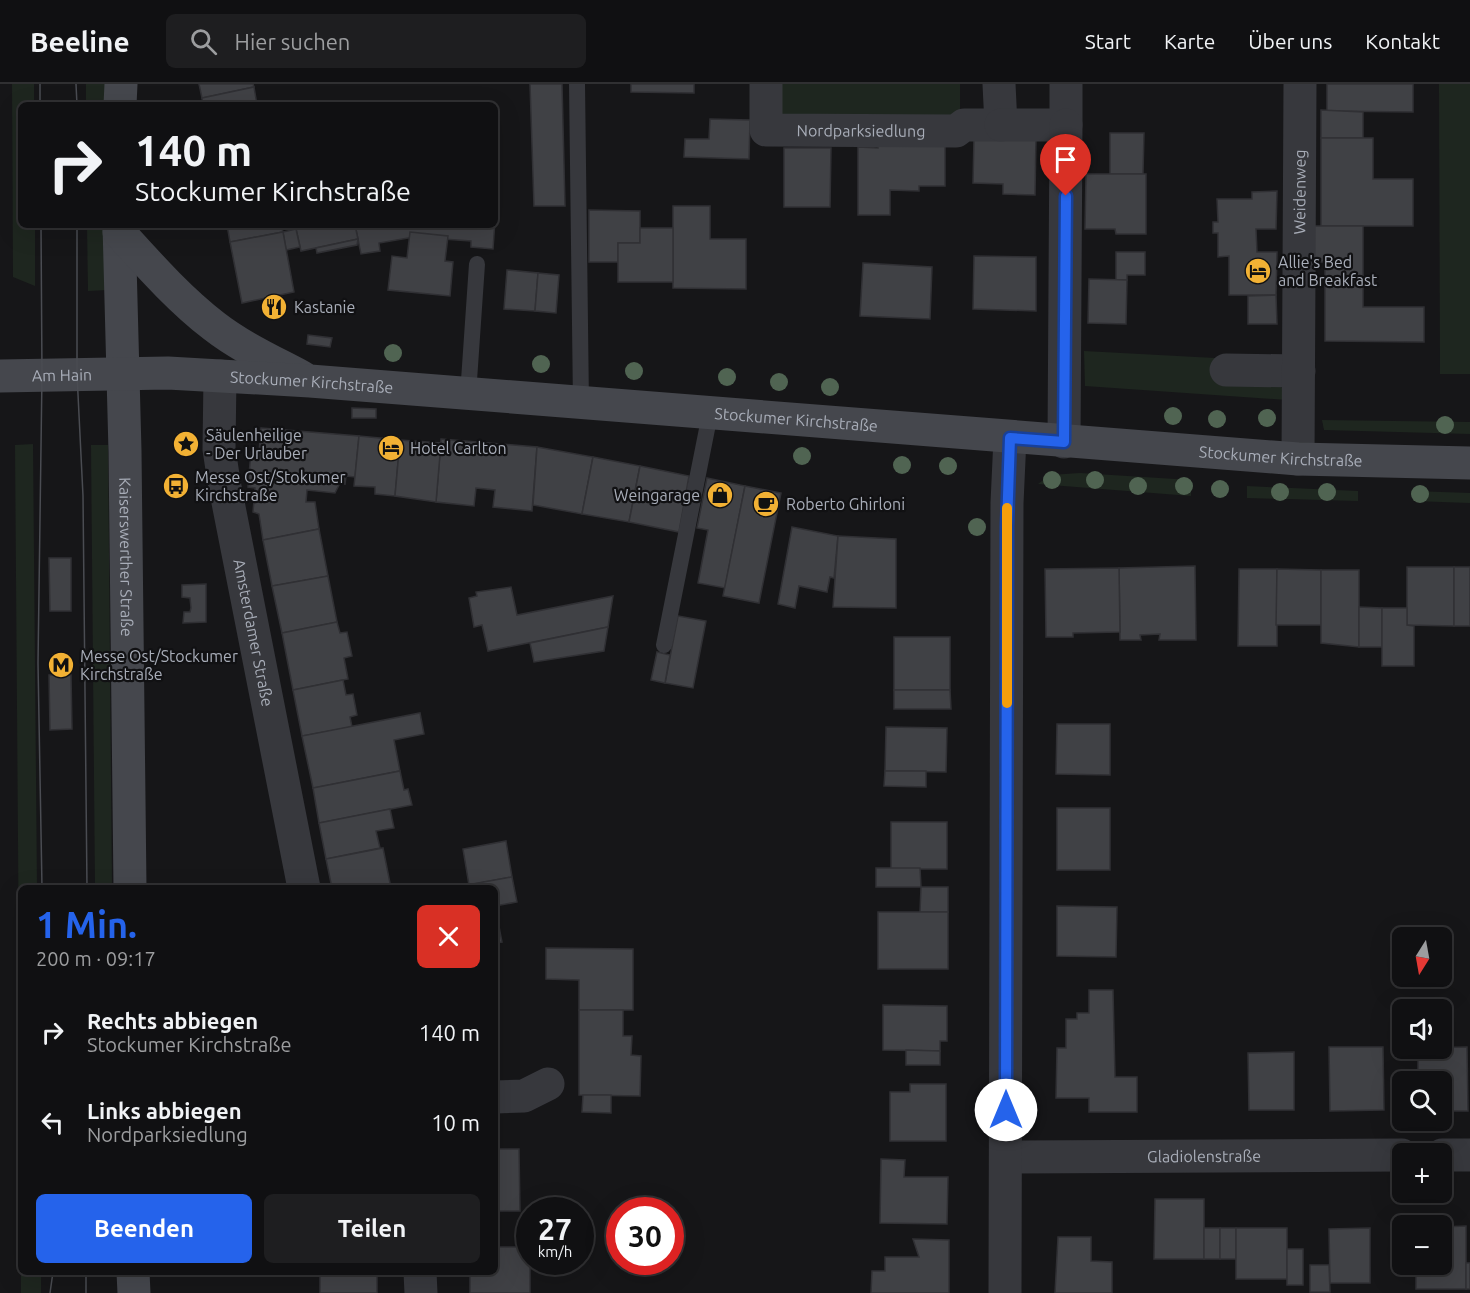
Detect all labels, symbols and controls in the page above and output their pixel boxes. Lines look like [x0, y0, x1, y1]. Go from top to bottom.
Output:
search box [166, 14, 586, 68]
icon: search [187, 25, 220, 58]
text: Beeline [30, 26, 130, 57]
text: Hier suchen [235, 29, 350, 54]
text: Start [1085, 29, 1131, 53]
text: Karte [1164, 29, 1215, 53]
text: Über uns [1248, 29, 1332, 53]
text: Kontakt [1365, 29, 1440, 53]
street label: Nordparksiedlung [797, 121, 925, 140]
icon: right [36, 126, 114, 204]
text: 140 m [135, 127, 252, 174]
pin [1040, 134, 1091, 196]
icon: arrive [1049, 143, 1082, 176]
street label: Weidenweg [1290, 149, 1309, 235]
text: Stockumer Kirchstraße [135, 176, 411, 206]
place label: Allie's Bed and Breakfast [1278, 253, 1378, 289]
hotel icon: Allie's Bed and Breakfast [1243, 256, 1273, 286]
restaurant icon: Kastanie [259, 292, 289, 322]
place label: Kastanie [294, 298, 355, 316]
street label: Am Hain [32, 365, 92, 384]
street label: Stockumer Kirchstraße [229, 368, 394, 397]
street label: Stockumer Kirchstraße [714, 404, 879, 435]
place label: Säulenheilige - Der Urlauber [206, 426, 307, 462]
place icon: Säulenheilige - Der Urlauber [171, 429, 201, 459]
hotel icon: Hotel Carlton [376, 433, 406, 463]
place label: Hotel Carlton [410, 439, 507, 457]
street label: Stockumer Kirchstraße [1198, 442, 1363, 469]
place label: Messe Ost/Stokumer Kirchstraße [195, 468, 346, 504]
bus stop icon: Messe Ost/Stokumer Kirchstraße [161, 471, 191, 501]
street label: Kaiserswerther Straße [116, 477, 136, 637]
shop icon: Weingarage [705, 480, 735, 510]
place label: Weingarage [614, 486, 700, 504]
cafe icon: Roberto Ghirloni [751, 489, 781, 519]
place label: Roberto Ghirloni [786, 495, 905, 513]
street label: Amsterdamer Straße [230, 557, 277, 708]
place label: Messe Ost/Stockumer Kirchstraße [80, 647, 238, 683]
metro station icon: Messe Ost/Stockumer Kirchstraße [46, 650, 76, 680]
text: 1 Min. [36, 904, 137, 945]
button: close [417, 905, 480, 968]
north arrow [1392, 927, 1452, 987]
map controls [1392, 927, 1452, 1275]
text: 200 m · 09:17 [36, 947, 156, 970]
button: sound [1392, 999, 1452, 1059]
text: Rechts abbiegen [87, 1008, 258, 1033]
icon: right [36, 1016, 69, 1049]
text: 140 m [419, 1020, 480, 1045]
text: Stockumer Kirchstraße [87, 1033, 291, 1056]
button: search [1392, 1071, 1452, 1131]
position arrow [974, 1078, 1038, 1142]
text: Links abbiegen [87, 1098, 242, 1123]
icon: left [36, 1106, 69, 1139]
text: 10 m [431, 1110, 480, 1135]
text: Nordparksiedlung [87, 1123, 248, 1146]
button: + [1392, 1143, 1452, 1203]
street label: Gladiolenstraße [1147, 1147, 1261, 1165]
button: Beenden [36, 1194, 252, 1263]
button: Teilen [264, 1194, 480, 1263]
speed limit sign: 30 [606, 1197, 684, 1275]
text: 27 [538, 1212, 572, 1246]
button: − [1392, 1215, 1452, 1275]
text: km/h [538, 1243, 572, 1260]

